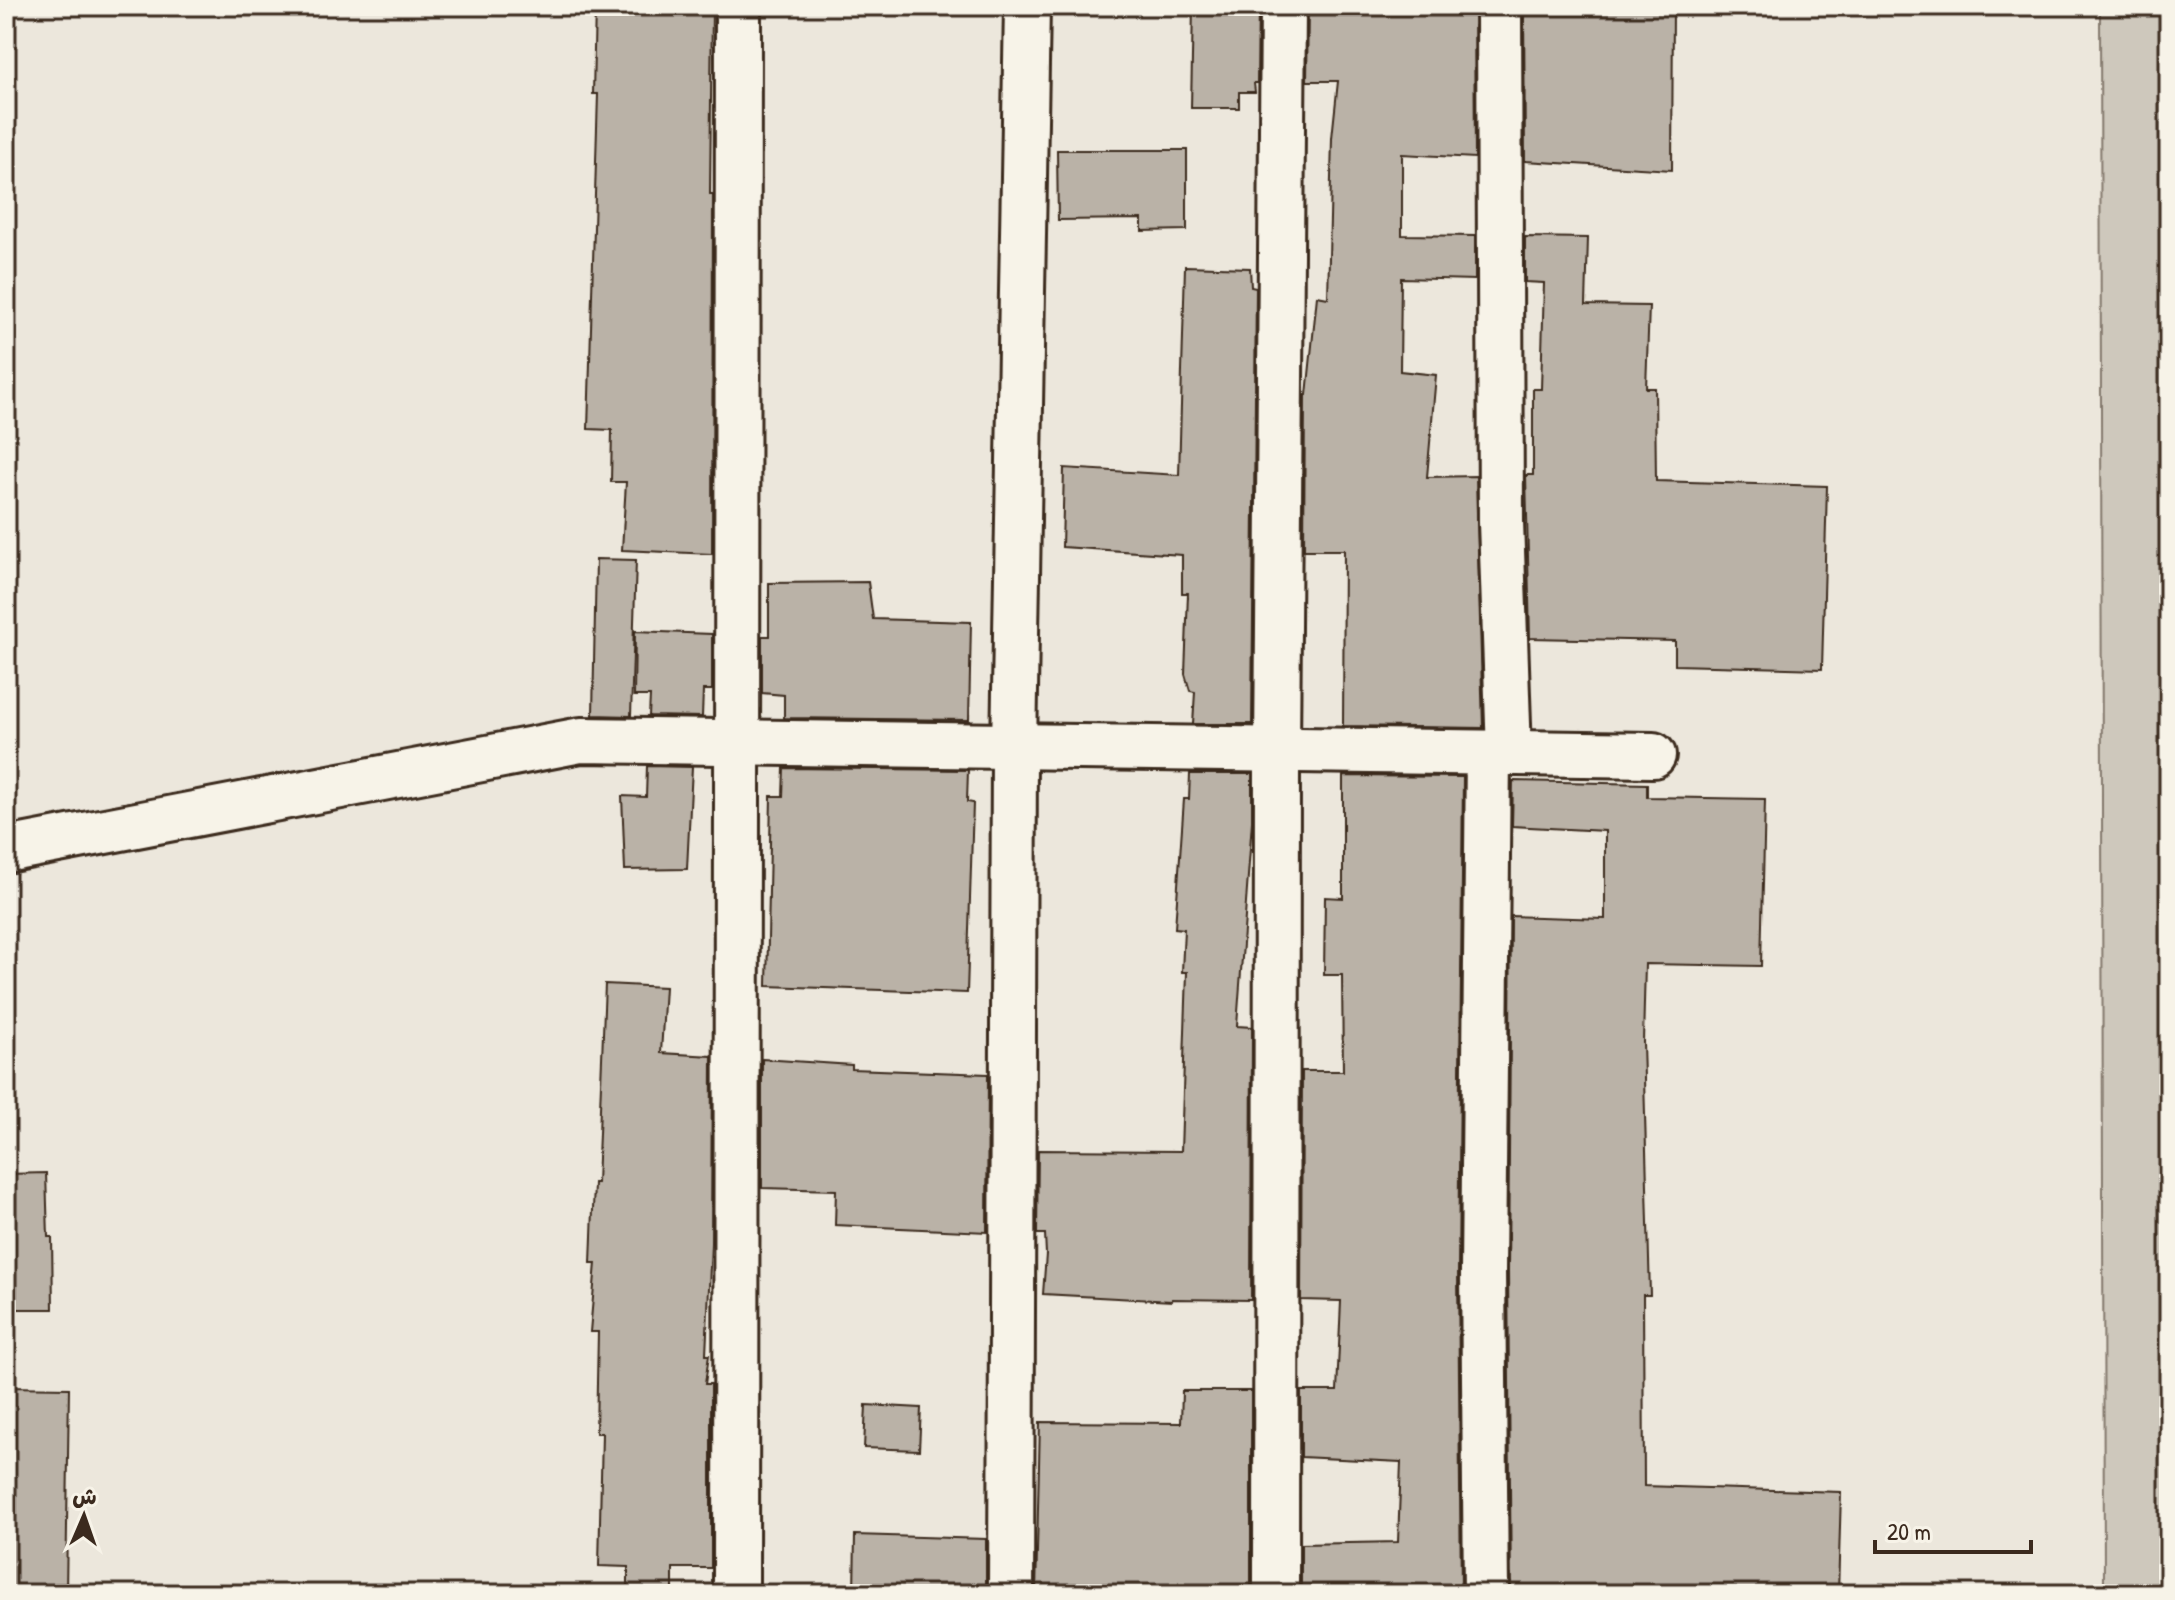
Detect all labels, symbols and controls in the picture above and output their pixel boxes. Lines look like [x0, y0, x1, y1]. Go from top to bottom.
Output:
north arrow [44, 1476, 124, 1556]
text: ش [72, 1481, 97, 1511]
scale bar [1875, 1504, 2031, 1554]
text: 20 m [1887, 1515, 1931, 1547]

